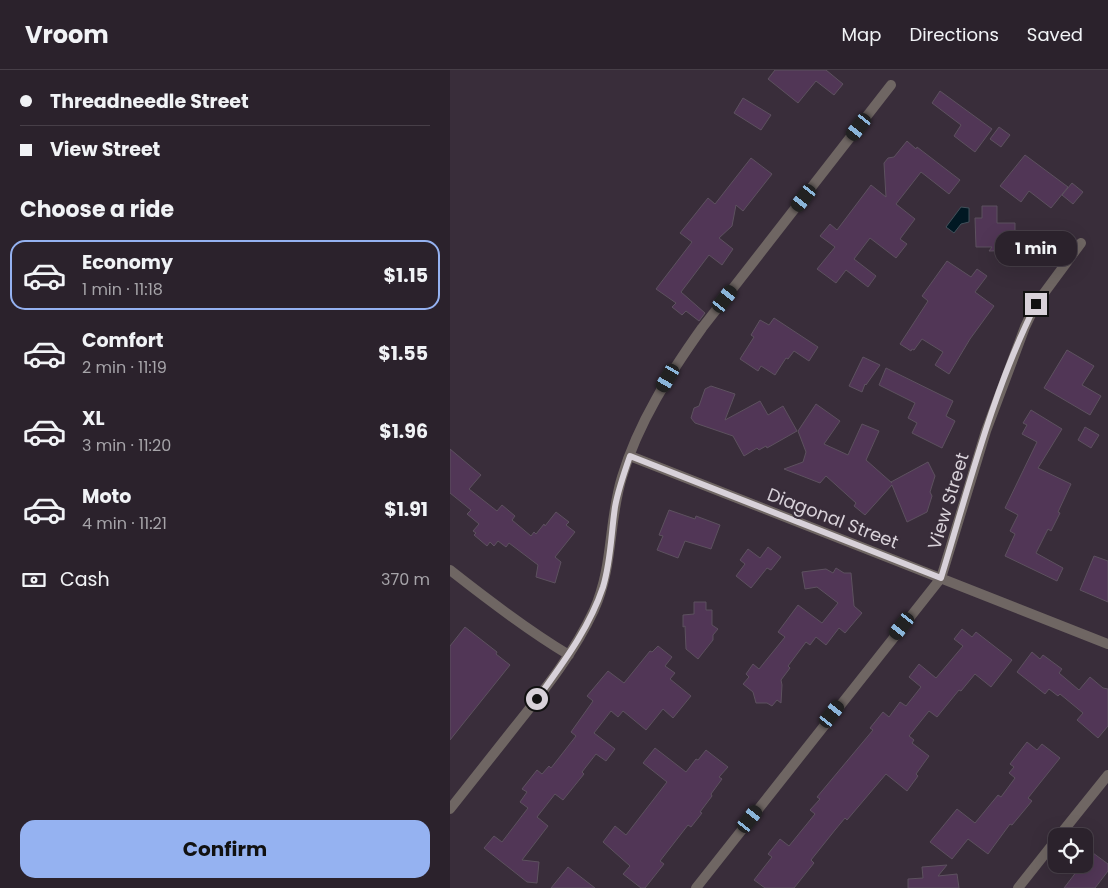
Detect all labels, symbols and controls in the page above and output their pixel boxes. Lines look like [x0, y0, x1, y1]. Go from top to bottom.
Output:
text: Vroom [25, 18, 109, 51]
text: Map [842, 22, 881, 47]
text: Directions [909, 22, 999, 47]
text: Saved [1027, 22, 1083, 47]
text: Threadneedle Street [50, 88, 249, 115]
car [843, 111, 874, 143]
text: View Street [50, 136, 160, 163]
car [788, 182, 819, 214]
text: Choose a ride [20, 194, 174, 225]
callout: 1 min [995, 232, 1077, 266]
text: 1 min [1015, 237, 1057, 260]
text: Economy [82, 249, 173, 276]
icon: car [22, 253, 67, 298]
text: $1.15 [384, 262, 428, 289]
text: 1 min · 11:18 [82, 278, 163, 301]
car [709, 283, 740, 315]
route end [1025, 293, 1047, 315]
text: Comfort [82, 327, 164, 354]
icon: car [22, 331, 67, 376]
text: $1.55 [378, 340, 428, 367]
text: 2 min · 11:19 [82, 356, 167, 379]
car [654, 361, 681, 395]
text: XL [82, 405, 105, 432]
icon: car [22, 409, 67, 454]
text: $1.96 [379, 418, 428, 445]
text: 3 min · 11:20 [82, 434, 171, 457]
street label: View Street [921, 450, 975, 552]
street label: Diagonal Street [764, 481, 902, 555]
text: Moto [82, 483, 131, 510]
icon: car [22, 487, 67, 532]
text: $1.91 [384, 496, 428, 523]
text: 4 min · 11:21 [82, 512, 167, 535]
icon: cash [20, 566, 48, 594]
text: Cash [60, 566, 110, 593]
text: 370 m [381, 568, 430, 591]
car [886, 610, 917, 642]
route start [526, 688, 548, 710]
car [816, 698, 847, 730]
car [734, 803, 765, 835]
button: Confirm [20, 820, 430, 878]
map controls [1048, 828, 1093, 873]
button: locate [1048, 828, 1093, 873]

